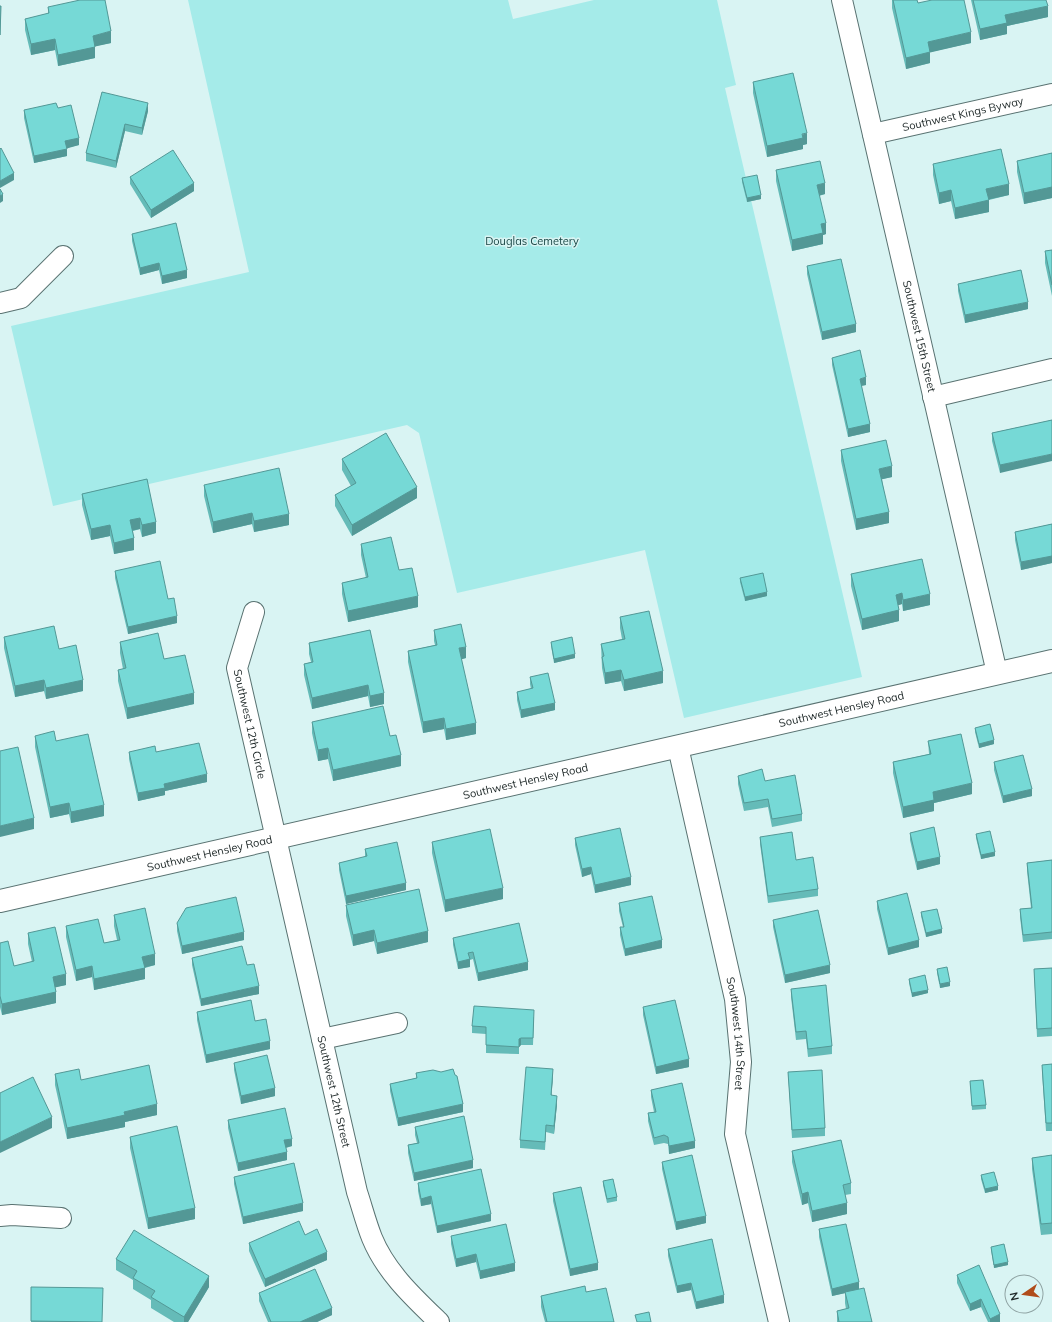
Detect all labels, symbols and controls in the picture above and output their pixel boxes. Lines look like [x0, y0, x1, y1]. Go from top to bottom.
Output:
street label: Southwest Kings Byway [901, 94, 1025, 134]
park label: Douglas Cemetery [485, 234, 579, 248]
street label: Southwest 15th Street [900, 279, 939, 394]
street label: Southwest 12th Circle [231, 668, 269, 780]
street label: Southwest Hensley Road [777, 688, 905, 730]
street label: Southwest Hensley Road [462, 760, 589, 802]
street label: Southwest Hensley Road [146, 832, 274, 874]
street label: Southwest 14th Street [723, 976, 748, 1091]
street label: Southwest 12th Street [314, 1034, 354, 1149]
north arrow [1004, 1274, 1044, 1314]
text: N [1007, 1291, 1022, 1302]

